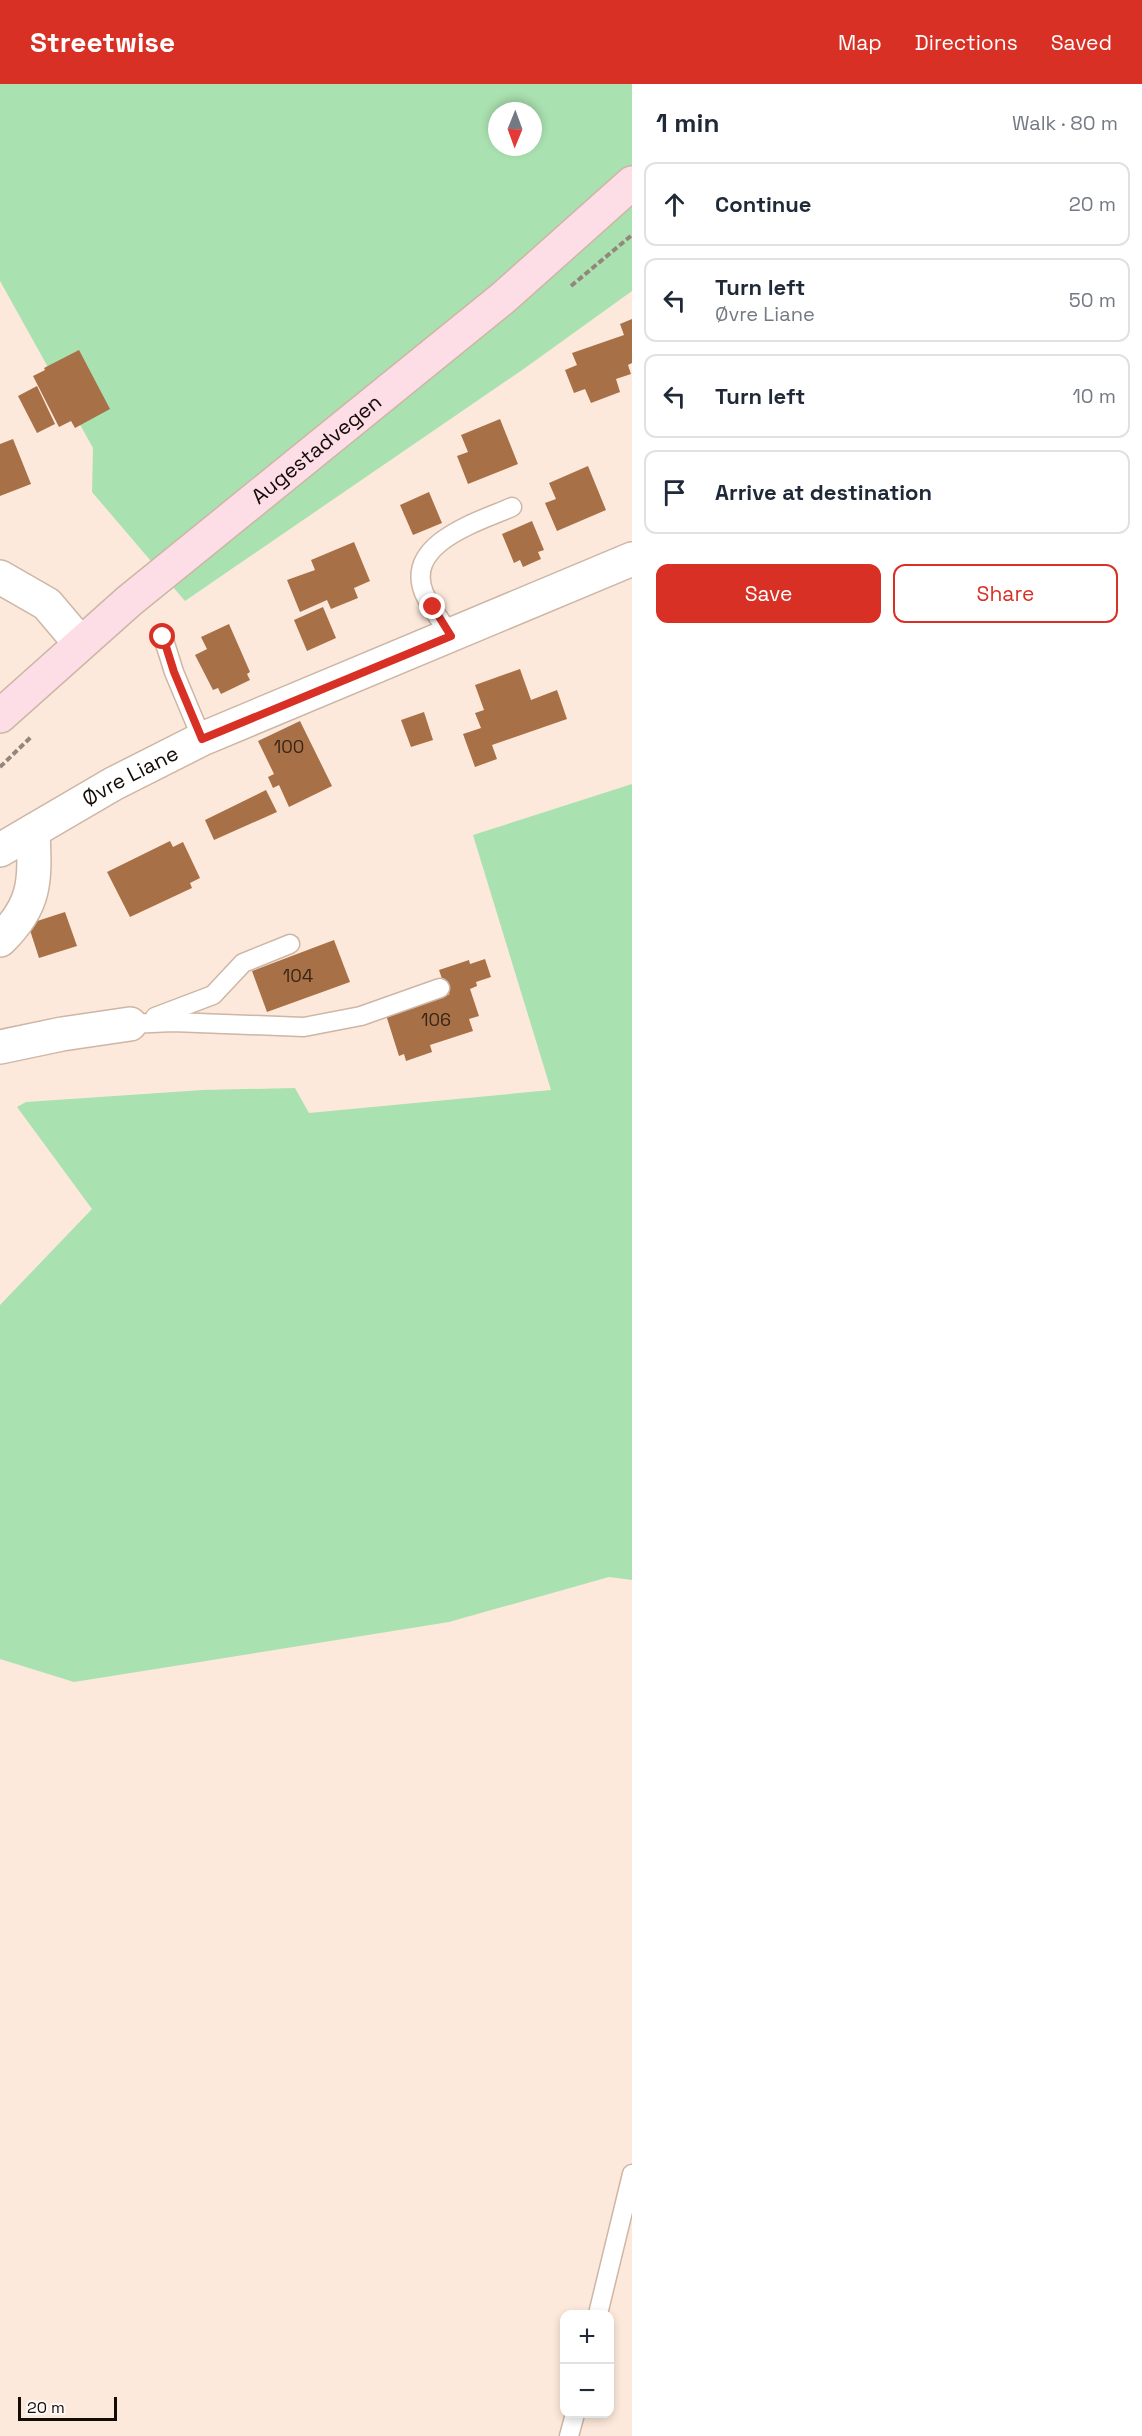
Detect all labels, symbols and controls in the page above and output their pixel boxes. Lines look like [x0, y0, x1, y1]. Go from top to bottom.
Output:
text: Streetwise [30, 24, 175, 60]
text: Map [838, 29, 882, 56]
text: Directions [915, 29, 1018, 56]
text: Saved [1051, 29, 1112, 56]
north arrow [488, 102, 542, 156]
text: 1 min [656, 106, 720, 140]
text: Walk · 80 m [1012, 110, 1118, 136]
icon: ahead [658, 188, 691, 221]
text: Continue [715, 190, 811, 218]
text: 20 m [1069, 191, 1116, 217]
text: Turn left [715, 273, 805, 301]
icon: left [658, 284, 691, 317]
text: 50 m [1069, 287, 1116, 313]
text: Øvre Liane [715, 301, 815, 327]
icon: left [658, 380, 691, 413]
text: Turn left [715, 382, 805, 410]
text: 10 m [1072, 383, 1116, 409]
street label: Augestadvegen [245, 388, 387, 510]
icon: arrive [658, 476, 691, 509]
text: Arrive at destination [715, 478, 932, 506]
button: Save [656, 564, 881, 623]
button: Share [893, 564, 1118, 623]
route end [419, 593, 445, 619]
route start [149, 623, 175, 649]
house number: 100 [274, 735, 304, 758]
street label: Øvre Liane [77, 739, 183, 812]
house number: 104 [283, 964, 313, 987]
house number: 106 [421, 1008, 451, 1031]
map controls [560, 2310, 614, 2418]
button: + [560, 2310, 614, 2364]
button: − [560, 2364, 614, 2418]
scale bar [18, 2394, 117, 2422]
text: 20 m [27, 2397, 65, 2418]

